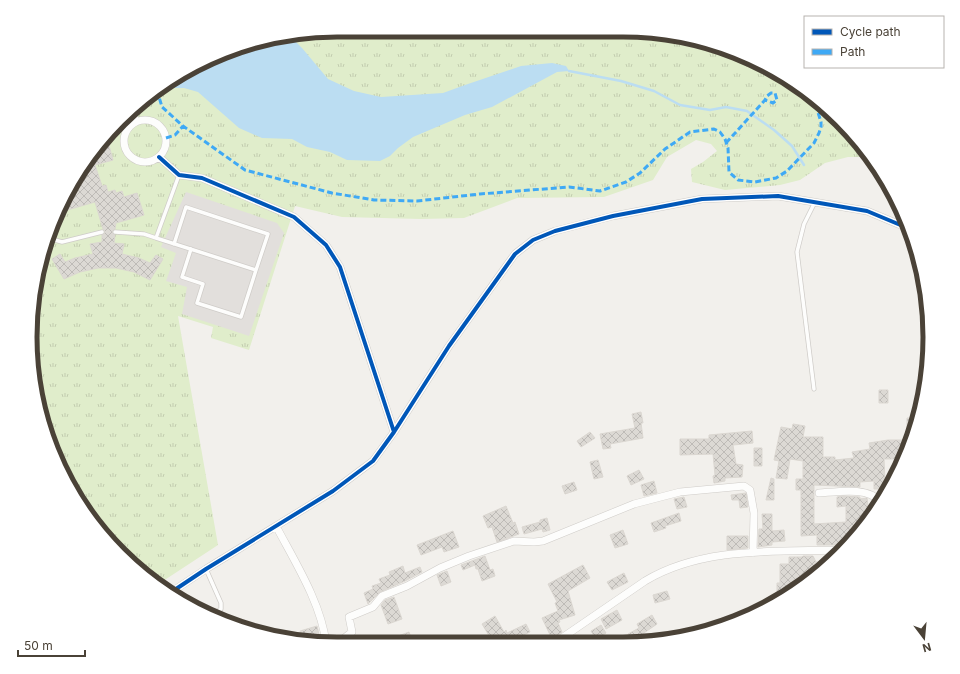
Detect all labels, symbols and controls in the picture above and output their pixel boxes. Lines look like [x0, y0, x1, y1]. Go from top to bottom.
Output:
legend [804, 16, 944, 68]
text: Cycle path [840, 24, 901, 39]
text: Path [840, 44, 865, 59]
north arrow [904, 618, 944, 658]
scale bar [18, 632, 85, 658]
text: 50 m [24, 638, 53, 653]
text: N [921, 640, 933, 655]

